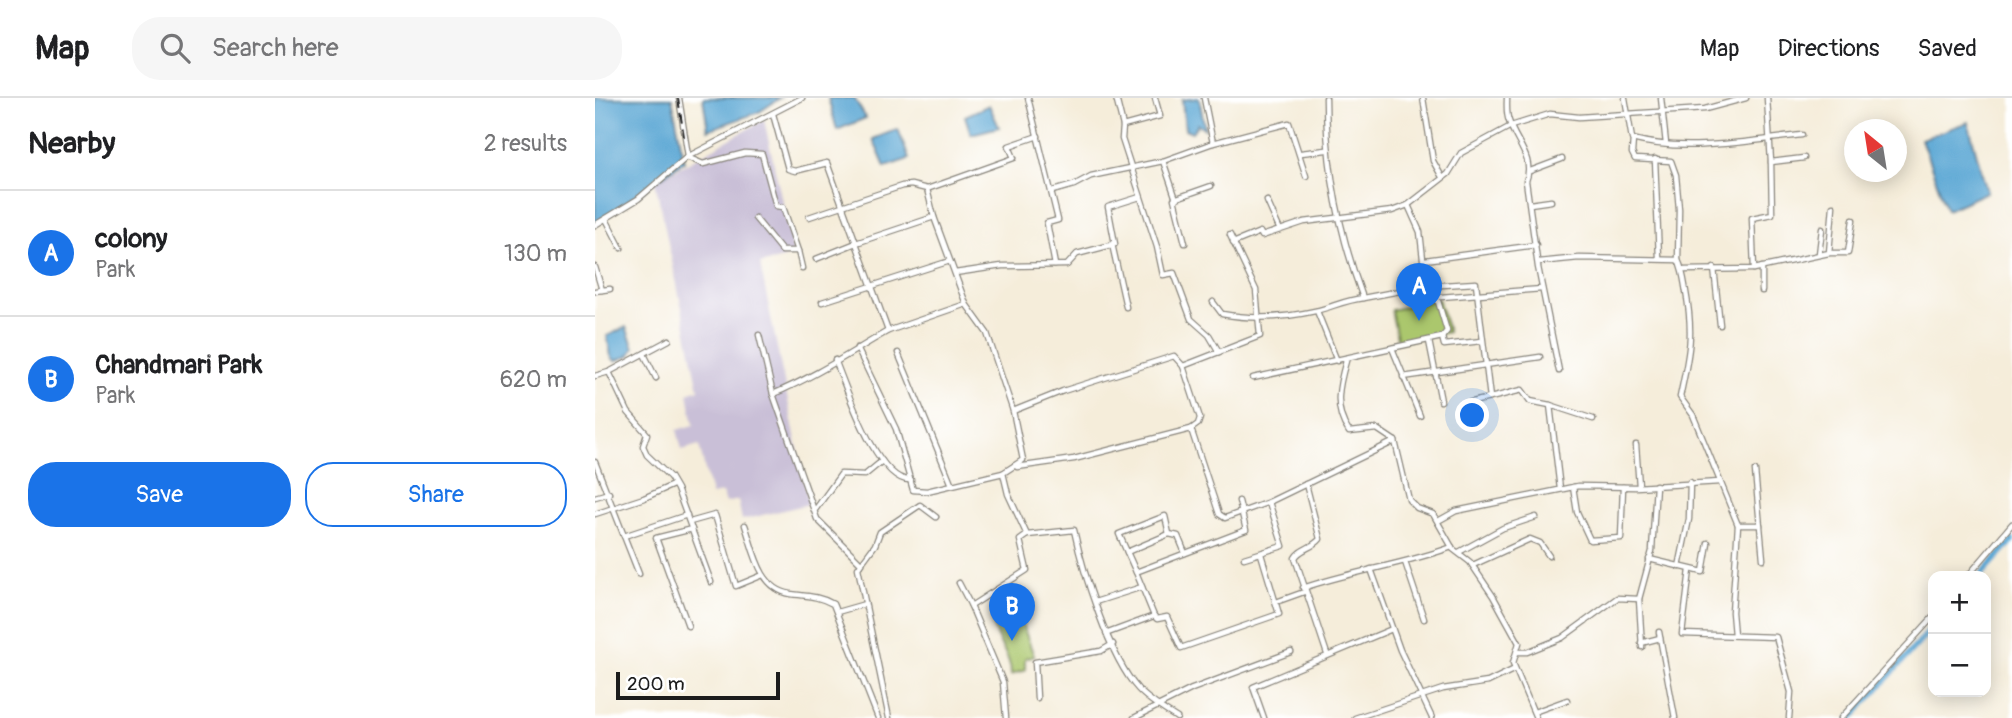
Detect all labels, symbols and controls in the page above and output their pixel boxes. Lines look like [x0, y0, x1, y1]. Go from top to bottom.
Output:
search box [132, 17, 622, 80]
text: Map [35, 28, 90, 69]
icon: search [156, 29, 194, 67]
text: Search here [212, 32, 339, 64]
text: Map [1700, 34, 1740, 63]
text: Directions [1778, 34, 1879, 63]
text: Saved [1917, 34, 1977, 63]
north arrow [1844, 119, 1907, 182]
text: Nearby [28, 125, 115, 162]
text: 2 results [484, 129, 567, 158]
text: colony [95, 223, 167, 255]
text: A [44, 239, 58, 268]
text: 130 m [504, 239, 567, 268]
text: Park [95, 255, 135, 284]
pin: A [1396, 263, 1442, 321]
text: Chandmari Park [95, 349, 262, 381]
text: B [44, 365, 58, 394]
text: 620 m [500, 365, 567, 394]
text: Park [95, 381, 135, 410]
your location [1455, 398, 1489, 432]
button: Save [28, 462, 291, 527]
button: Share [305, 462, 567, 527]
map controls [1928, 571, 1991, 697]
button: + [1928, 571, 1991, 634]
pin: B [989, 583, 1035, 641]
button: − [1928, 634, 1991, 697]
scale bar [616, 669, 781, 701]
text: 200 m [627, 672, 685, 696]

